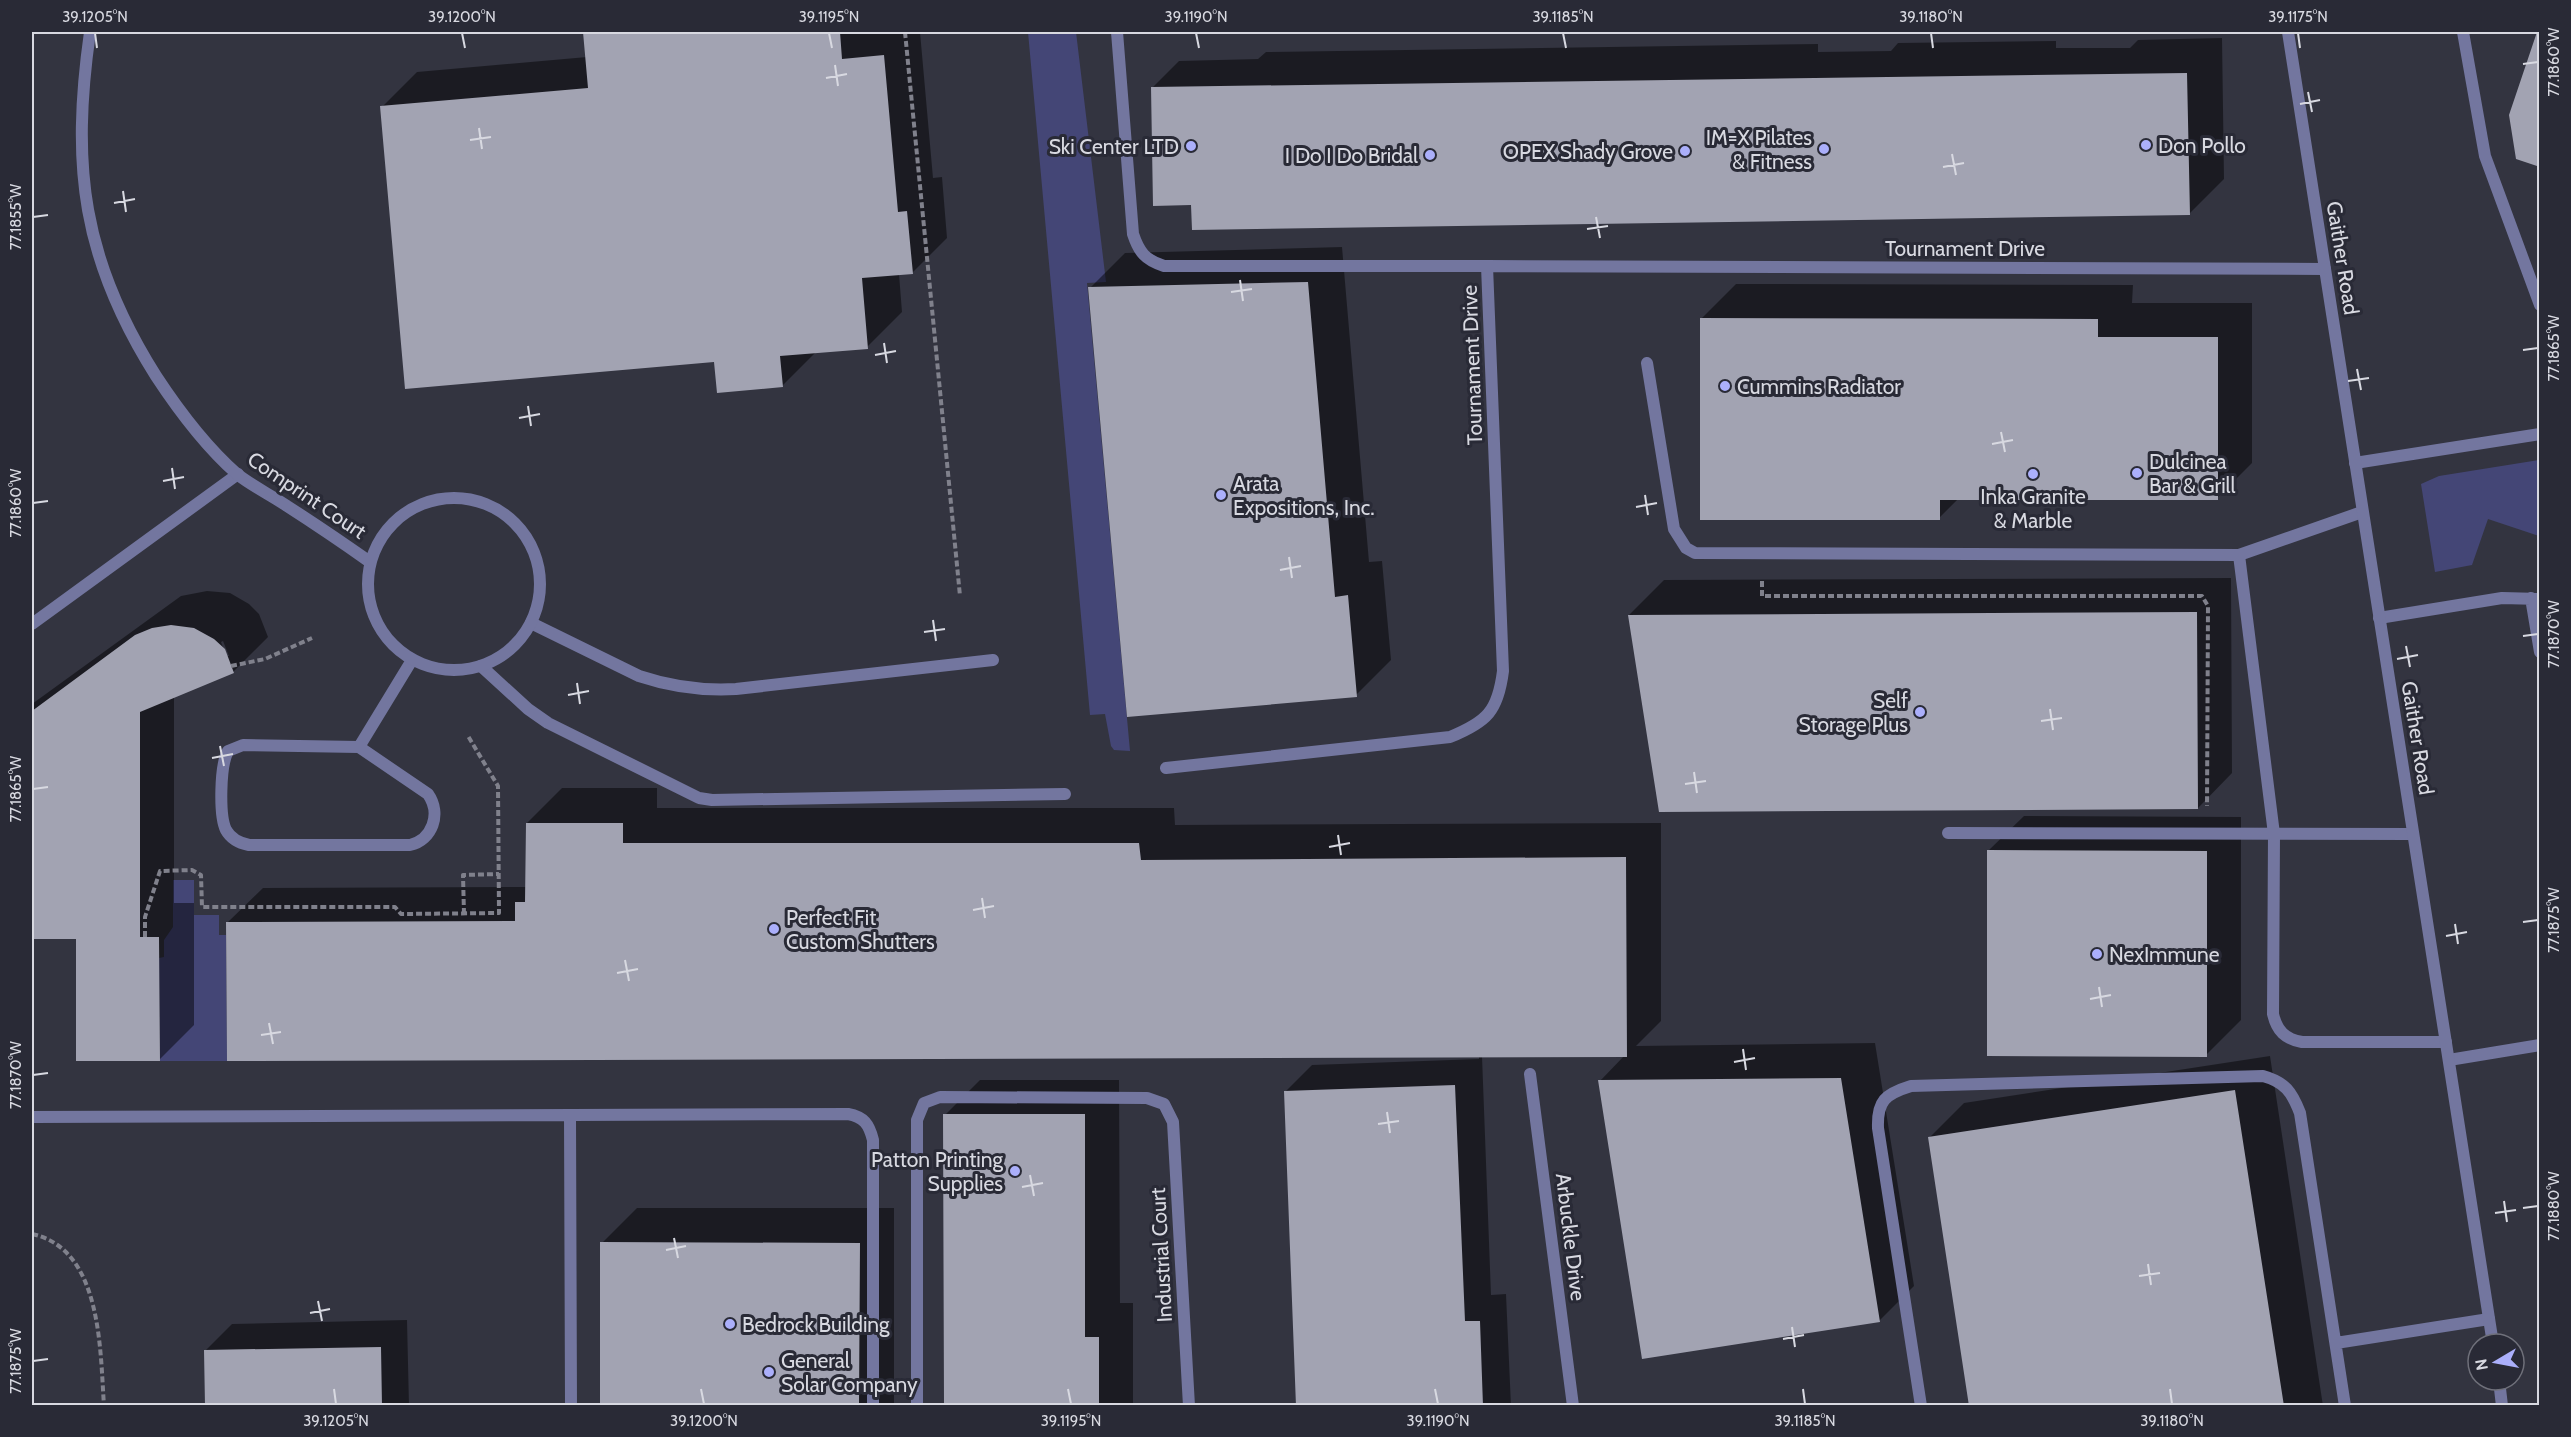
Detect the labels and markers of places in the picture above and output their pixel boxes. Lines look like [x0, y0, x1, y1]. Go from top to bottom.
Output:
place label: IM=X Pilates & Fitness [1706, 125, 1812, 174]
place label: Don Pollo [2158, 133, 2246, 158]
place label: Ski Center LTD [1049, 134, 1179, 159]
marker: Don Pollo [2139, 138, 2153, 152]
marker: Ski Center LTD [1184, 139, 1198, 153]
place label: OPEX Shady Grove [1503, 139, 1673, 164]
marker: IM=X Pilates & Fitness [1817, 142, 1831, 156]
place label: I Do I Do Bridal [1285, 143, 1418, 168]
marker: OPEX Shady Grove [1678, 144, 1692, 158]
marker: I Do I Do Bridal [1423, 148, 1437, 162]
place label: Cummins Radiator [1737, 374, 1901, 399]
marker: Cummins Radiator [1718, 379, 1732, 393]
place label: Dulcinea Bar & Grill [2149, 449, 2236, 498]
marker: Dulcinea Bar & Grill [2130, 466, 2144, 480]
marker: Inka Granite & Marble [2026, 467, 2040, 481]
place label: Arata Expositions, Inc. [1233, 471, 1375, 520]
place label: Inka Granite & Marble [1980, 484, 2086, 533]
marker: Arata Expositions, Inc. [1214, 488, 1228, 502]
place label: Self Storage Plus [1798, 688, 1908, 737]
marker: Self Storage Plus [1913, 705, 1927, 719]
place label: Perfect Fit Custom Shutters [786, 905, 935, 954]
marker: Perfect Fit Custom Shutters [767, 922, 781, 936]
place label: NexImmune [2109, 942, 2220, 967]
marker: NexImmune [2090, 947, 2104, 961]
place label: Patton Printing Supplies [871, 1147, 1004, 1196]
marker: Patton Printing Supplies [1008, 1164, 1022, 1178]
place label: Bedrock Building [742, 1312, 890, 1337]
marker: Bedrock Building [723, 1317, 737, 1331]
place label: General Solar Company [781, 1348, 918, 1397]
marker: General Solar Company [762, 1365, 776, 1379]

